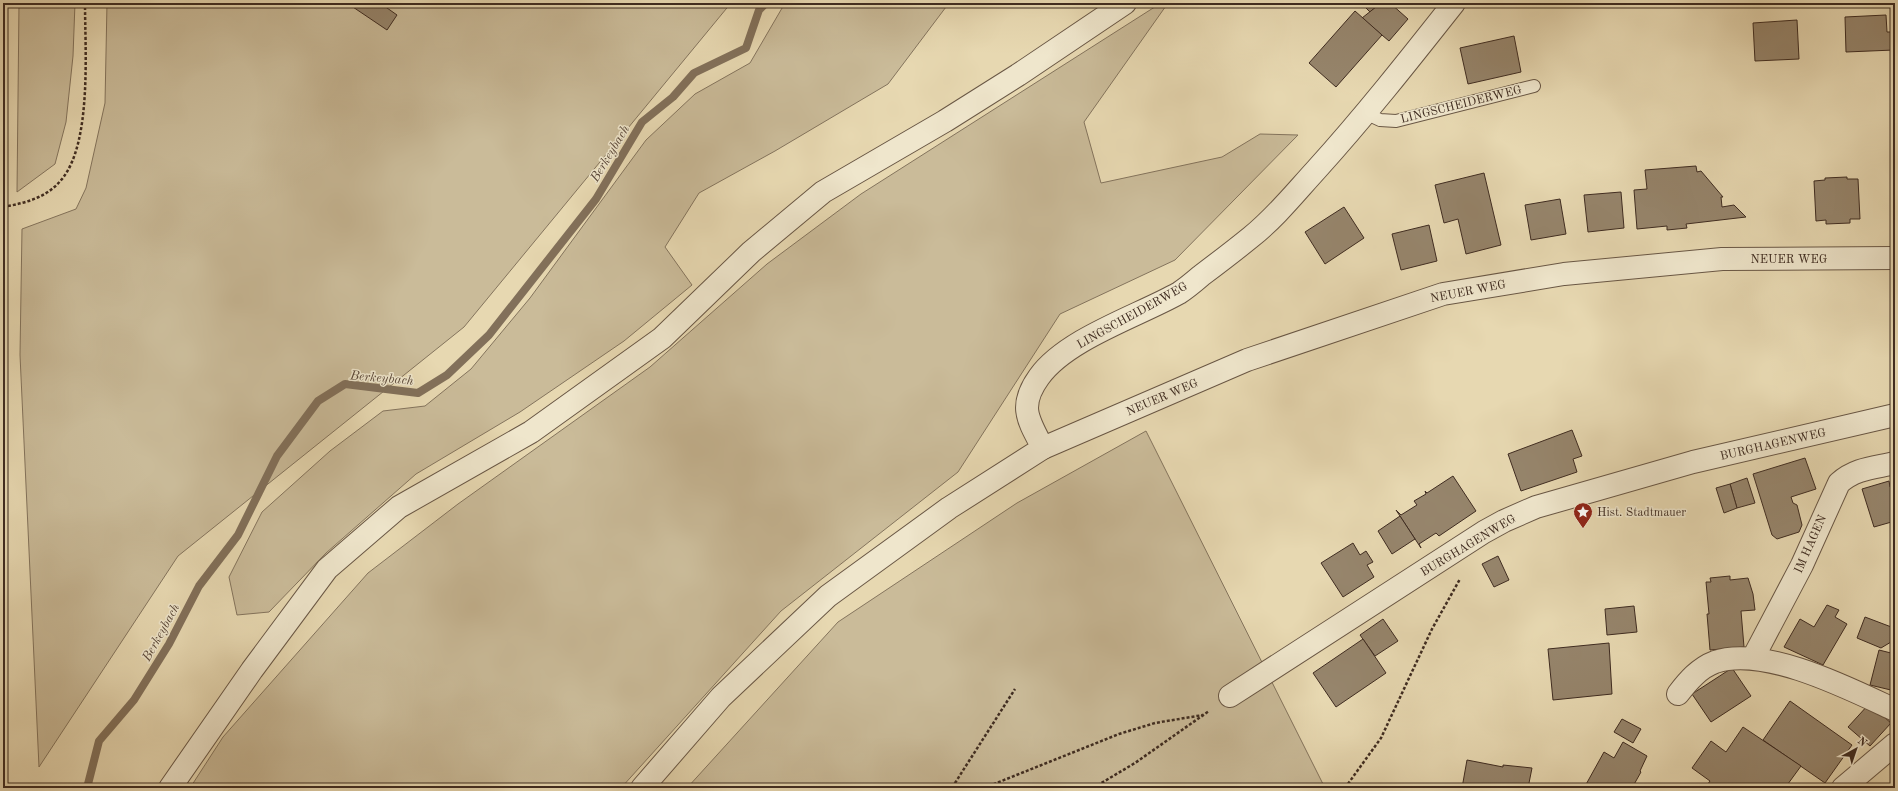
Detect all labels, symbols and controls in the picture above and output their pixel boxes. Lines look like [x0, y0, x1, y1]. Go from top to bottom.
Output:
street label: LINGSCHEIDERWEG [1399, 84, 1523, 126]
water label: Berkeybach [588, 123, 632, 185]
street label: NEUER WEG [1751, 254, 1828, 266]
street label: NEUER WEG [1429, 279, 1507, 305]
street label: LINGSCHEIDERWEG [1075, 280, 1190, 351]
water label: Berkeybach [349, 369, 414, 388]
street label: NEUER WEG [1125, 377, 1200, 418]
street label: BURGHAGENWEG [1719, 427, 1828, 463]
place icon: Hist. Stadtmauer [1572, 501, 1594, 529]
place label: Hist. Stadtmauer [1597, 507, 1686, 519]
street label: BURGHAGENWEG [1419, 513, 1518, 579]
street label: IM HAGEN [1793, 513, 1829, 575]
water label: Berkeybach [140, 601, 183, 665]
north arrow [1836, 729, 1876, 769]
text: N [1855, 736, 1869, 750]

